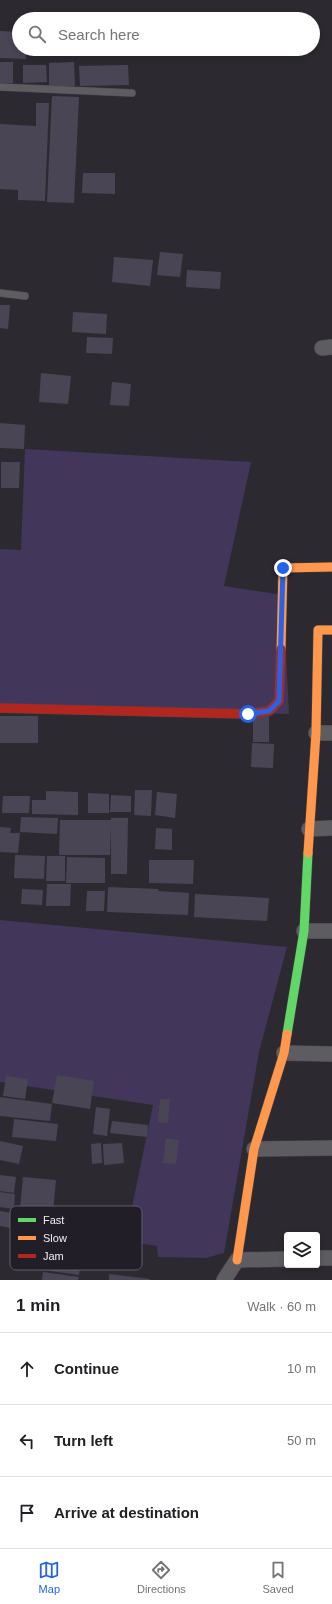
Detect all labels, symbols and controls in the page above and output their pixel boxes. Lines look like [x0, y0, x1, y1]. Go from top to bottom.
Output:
search box [12, 12, 320, 56]
icon: search [26, 23, 48, 45]
text: Search here [58, 26, 140, 43]
route end [274, 559, 292, 577]
route start [239, 705, 257, 723]
legend [10, 1206, 142, 1270]
text: Fast [43, 1214, 64, 1226]
text: Slow [43, 1232, 67, 1244]
map controls [284, 1232, 320, 1268]
button: layers [284, 1232, 320, 1268]
text: Jam [43, 1250, 64, 1262]
text: 1 min [16, 1296, 60, 1315]
text: Walk · 60 m [247, 1299, 316, 1314]
icon: ahead [16, 1358, 38, 1380]
text: Continue [54, 1360, 119, 1377]
text: 10 m [287, 1361, 316, 1376]
icon: left [16, 1430, 38, 1452]
text: Turn left [54, 1432, 113, 1449]
text: 50 m [287, 1433, 316, 1448]
icon: arrive [16, 1502, 38, 1524]
text: Arrive at destination [54, 1504, 199, 1521]
tab: Map [38, 1559, 60, 1595]
tab: Directions [137, 1559, 186, 1595]
tab: Saved [262, 1559, 294, 1595]

